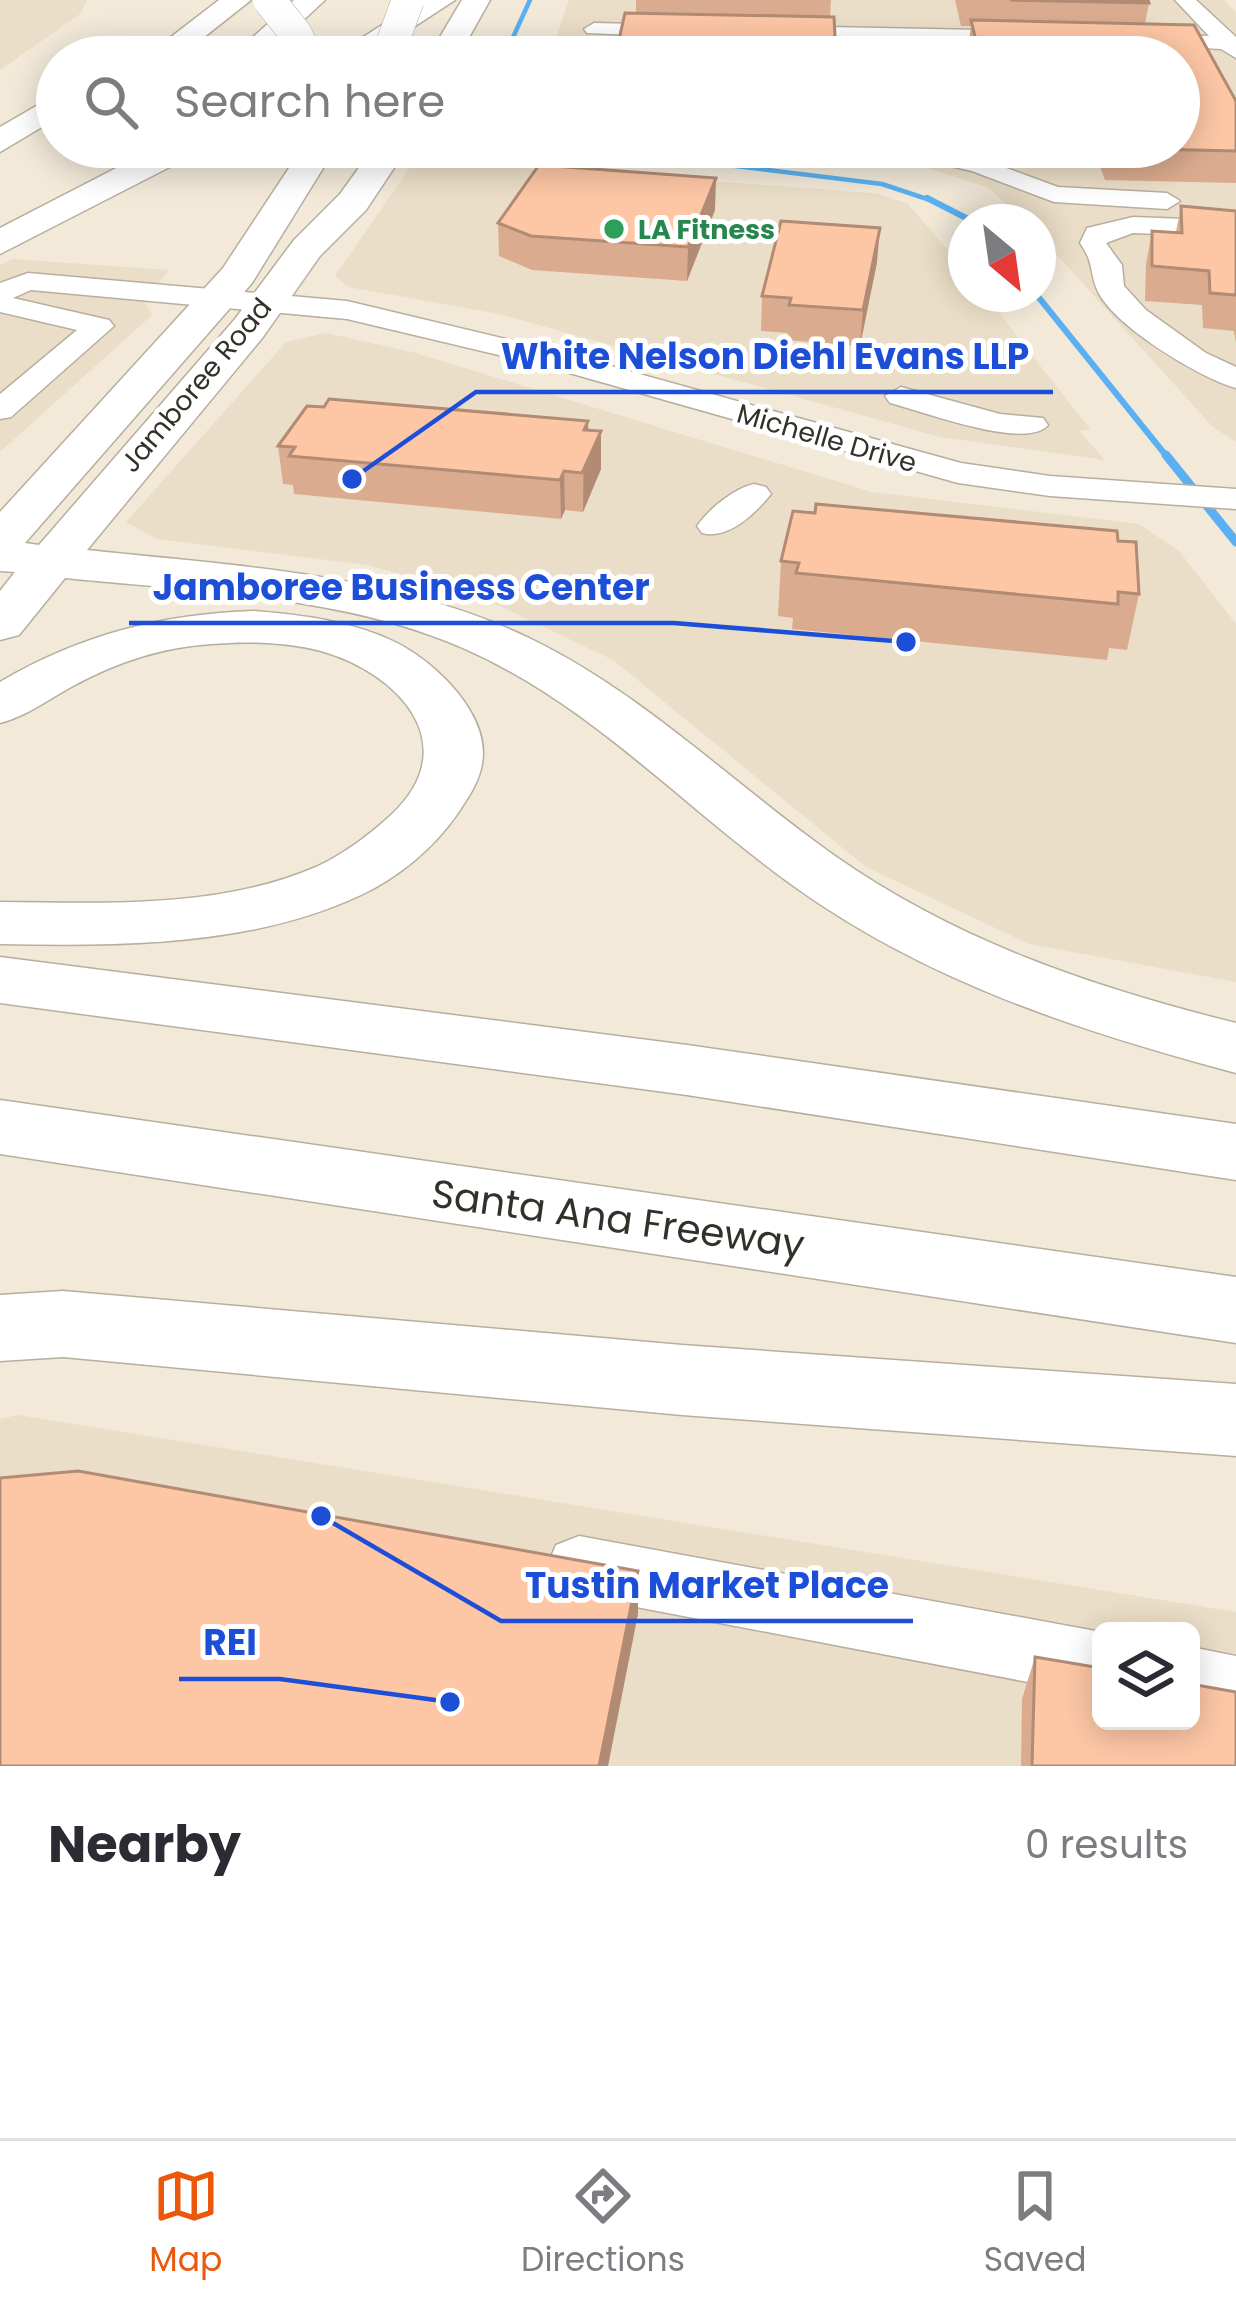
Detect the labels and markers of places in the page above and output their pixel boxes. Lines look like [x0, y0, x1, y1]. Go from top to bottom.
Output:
place label: LA Fitness [638, 211, 775, 248]
marker: LA Fitness [601, 216, 627, 242]
callout: White Nelson Diehl Evans LLP [476, 320, 1053, 392]
callout: Jamboree Business Center [129, 551, 674, 623]
callout: Tustin Market Place [501, 1549, 913, 1621]
callout: REI [179, 1607, 280, 1679]

